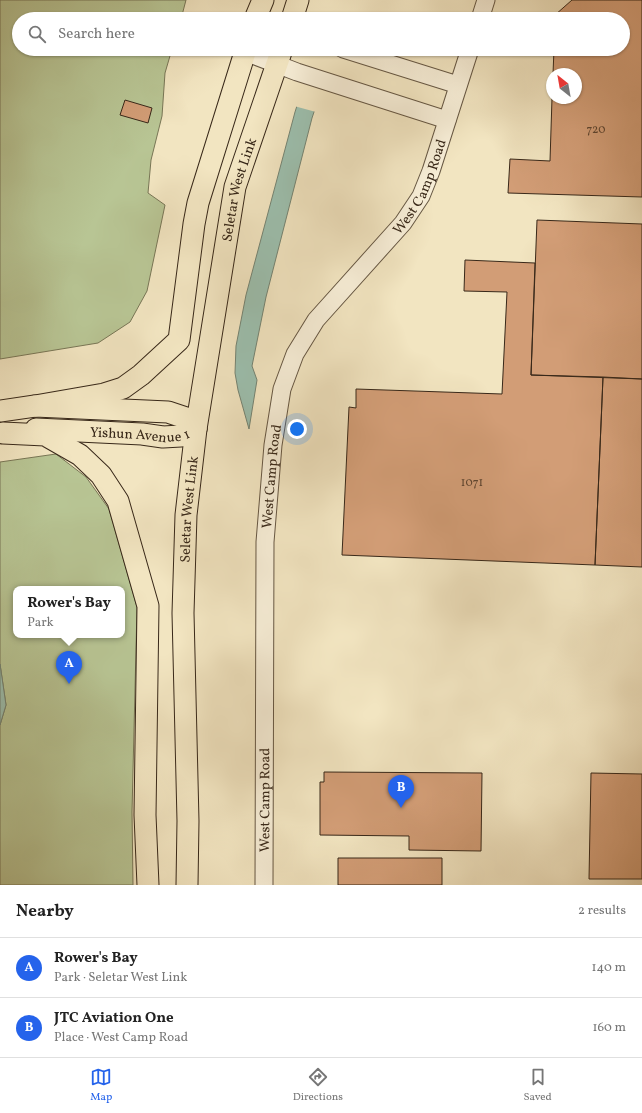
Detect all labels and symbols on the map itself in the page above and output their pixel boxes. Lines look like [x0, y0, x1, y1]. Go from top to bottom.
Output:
north arrow [546, 68, 582, 104]
house number: 720 [586, 122, 606, 138]
street label: Seletar West Link [218, 135, 262, 243]
street label: West Camp Road [389, 137, 452, 239]
your location [287, 419, 307, 439]
street label: West Camp Road [258, 423, 287, 529]
street label: Yishun Avenue 1 [90, 424, 193, 448]
street label: Seletar West Link [177, 455, 204, 563]
house number: 1071 [461, 475, 483, 491]
pin: A [56, 651, 82, 684]
street label: West Camp Road [256, 748, 275, 852]
pin: B [388, 775, 414, 808]

